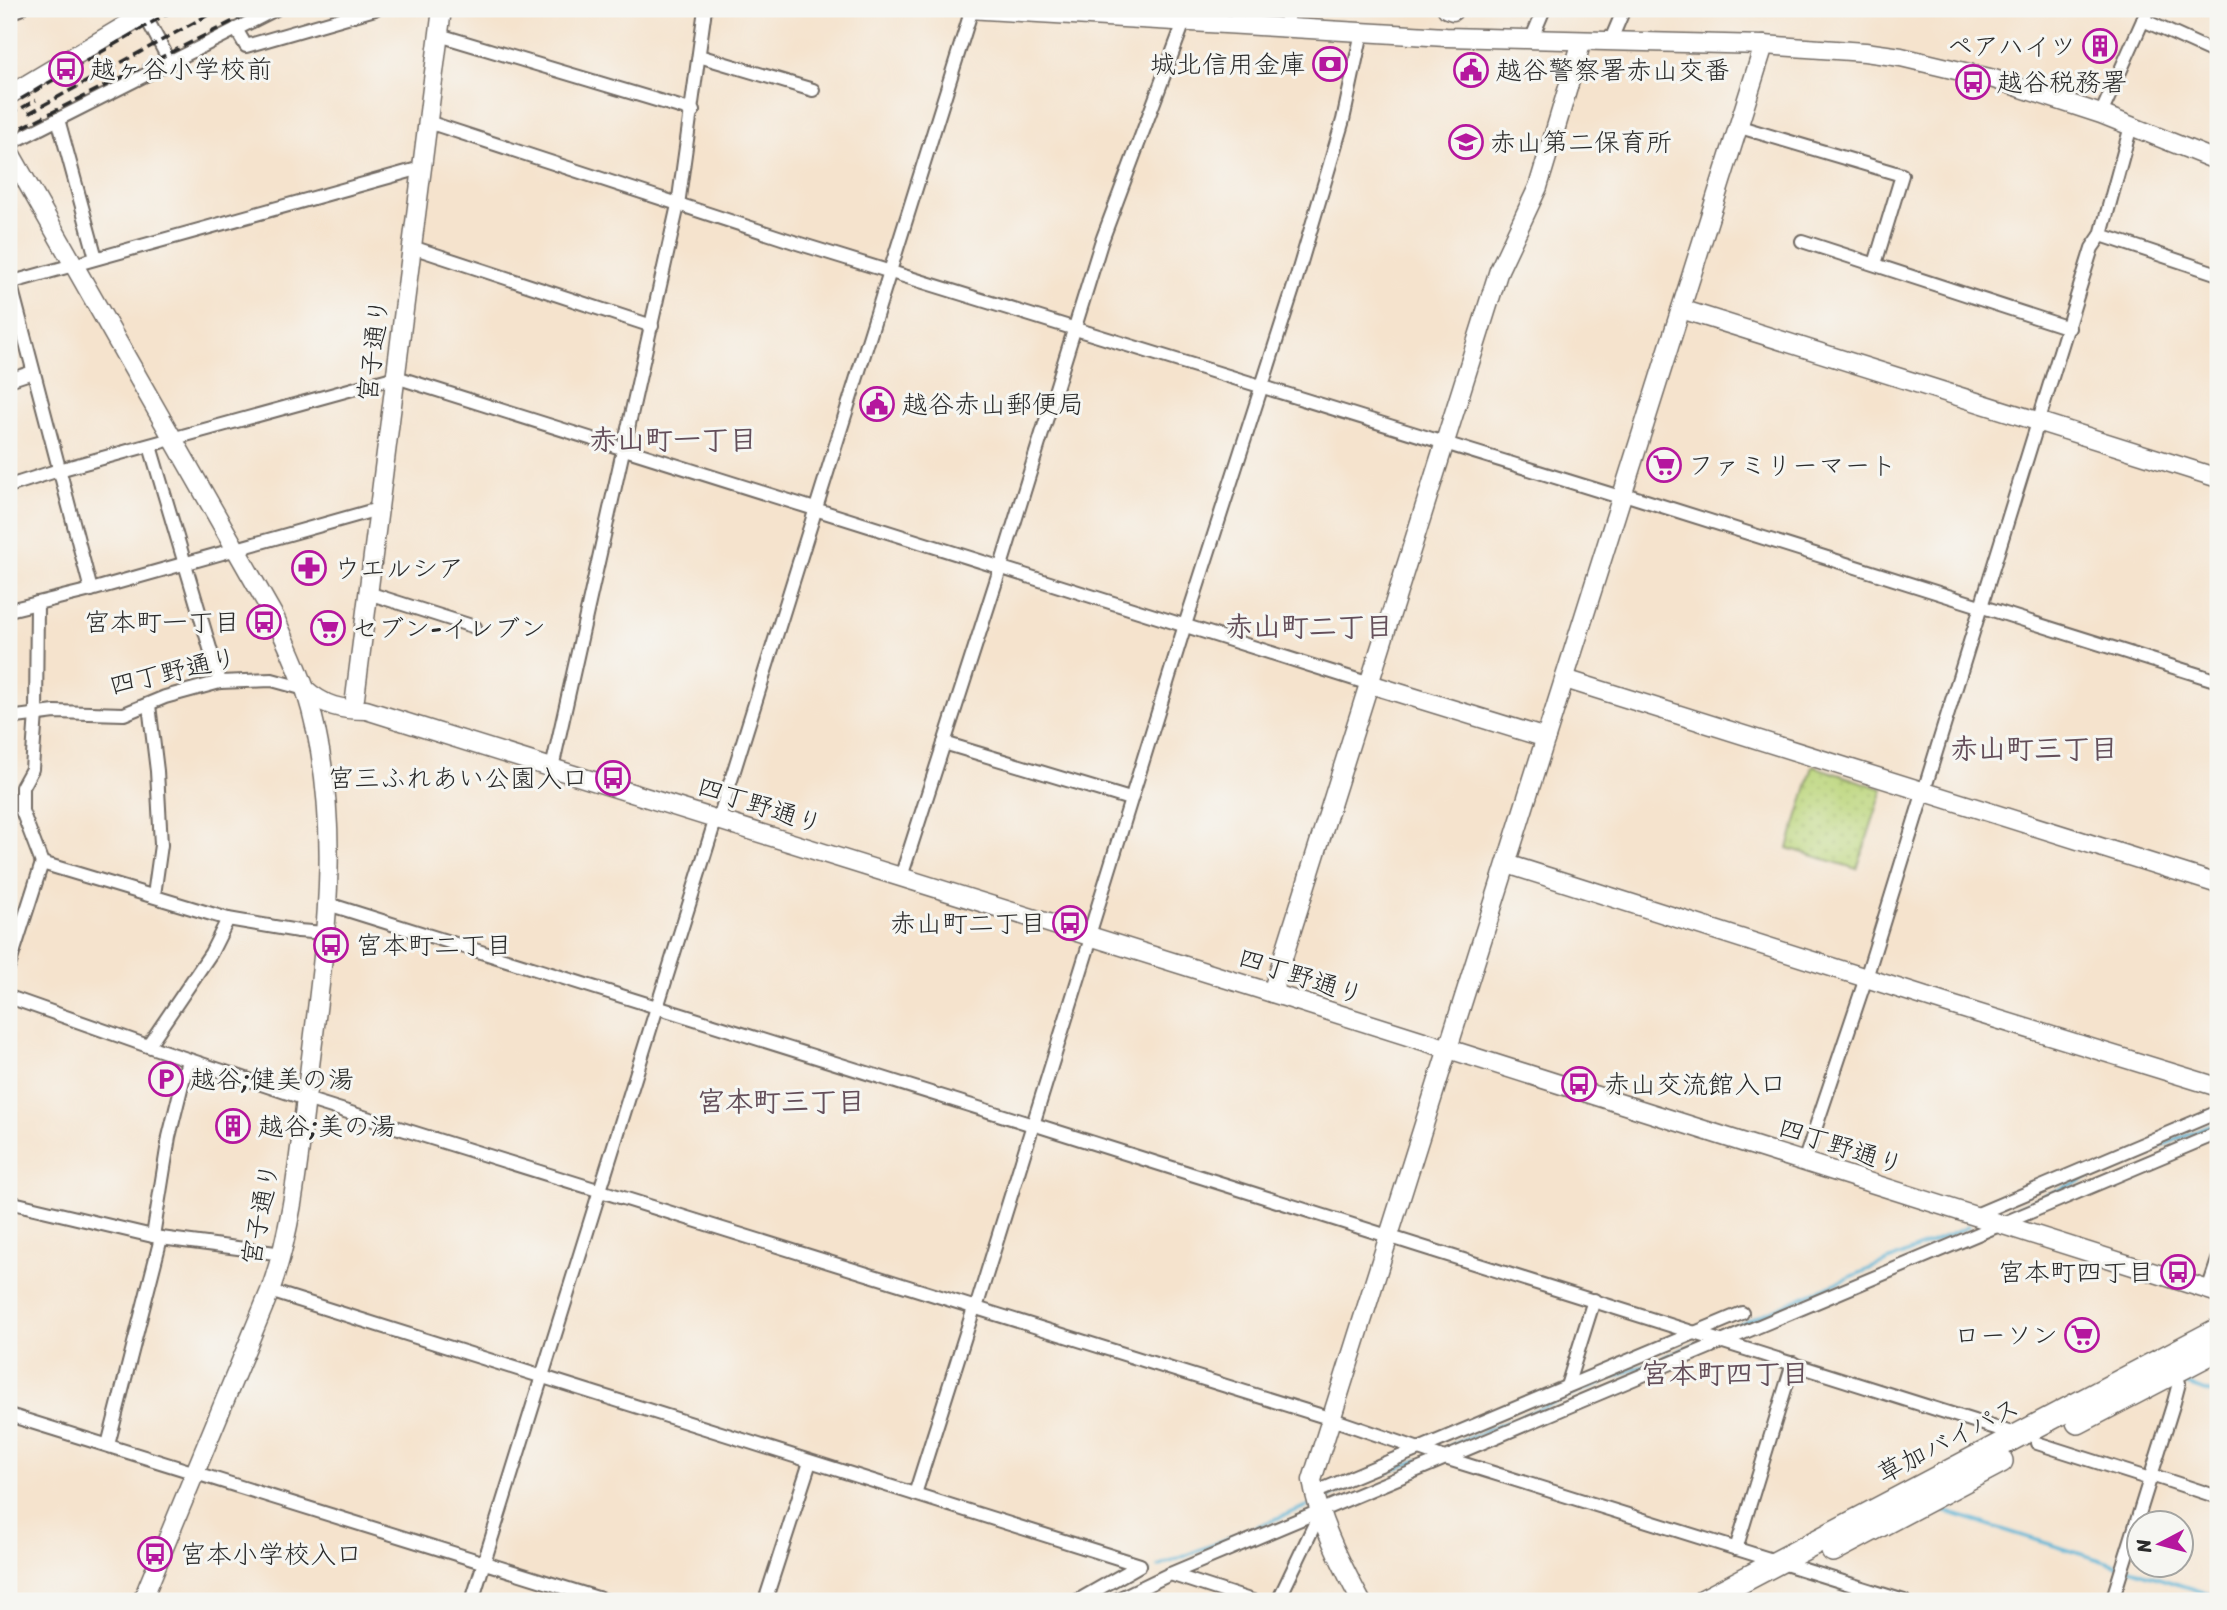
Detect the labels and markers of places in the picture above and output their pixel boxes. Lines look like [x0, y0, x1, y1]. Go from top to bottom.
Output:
place label: ペアハイツ [1947, 23, 2076, 69]
building icon: ペアハイツ [2081, 27, 2119, 65]
place label: 城北信用金庫 [1150, 41, 1306, 87]
bank icon: 城北信用金庫 [1311, 45, 1349, 83]
place label: 越ヶ谷小学校前 [90, 46, 272, 92]
place label: 越谷警察署赤山交番 [1496, 47, 1730, 93]
bus stop icon: 越ヶ谷小学校前 [47, 50, 85, 88]
public building icon: 越谷警察署赤山交番 [1452, 51, 1490, 89]
place label: 越谷税務署 [1997, 59, 2127, 105]
bus stop icon: 越谷税務署 [1954, 63, 1992, 101]
place label: 赤山第二保育所 [1490, 119, 1672, 165]
school or university icon: 赤山第二保育所 [1447, 123, 1485, 161]
place label: 越谷赤山郵便局 [902, 381, 1084, 427]
public building icon: 越谷赤山郵便局 [858, 385, 896, 423]
place label: ファミリーマート [1688, 442, 1897, 488]
supermarket icon: ファミリーマート [1645, 446, 1683, 484]
place label: ウエルシア [334, 545, 464, 591]
pharmacy icon: ウエルシア [290, 549, 328, 587]
place label: 宮本町一丁目 [84, 599, 240, 645]
bus stop icon: 宮本町一丁目 [245, 603, 283, 641]
place label: セブン-イレブン [352, 605, 546, 651]
supermarket icon: セブン-イレブン [309, 609, 347, 647]
place label: 宮三ふれあい公園入口 [328, 755, 588, 801]
bus stop icon: 宮三ふれあい公園入口 [594, 759, 632, 797]
place label: 赤山町二丁目 [890, 900, 1046, 946]
bus stop icon: 赤山町二丁目 [1051, 904, 1089, 942]
place label: 宮本町二丁目 [356, 922, 512, 968]
bus stop icon: 宮本町二丁目 [312, 926, 350, 964]
place label: 越谷;健美の湯 [190, 1056, 354, 1102]
parking icon: 越谷;健美の湯 [147, 1060, 185, 1098]
place label: 赤山交流館入口 [1604, 1061, 1786, 1107]
bus stop icon: 赤山交流館入口 [1560, 1065, 1598, 1103]
place label: 越谷;美の湯 [258, 1103, 396, 1149]
building icon: 越谷;美の湯 [214, 1107, 252, 1145]
place label: 宮本町四丁目 [1998, 1249, 2154, 1295]
bus stop icon: 宮本町四丁目 [2159, 1253, 2197, 1291]
place label: ローソン [1954, 1312, 2058, 1358]
supermarket icon: ローソン [2063, 1316, 2101, 1354]
place label: 宮本小学校入口 [180, 1531, 362, 1577]
bus stop icon: 宮本小学校入口 [136, 1535, 174, 1573]

